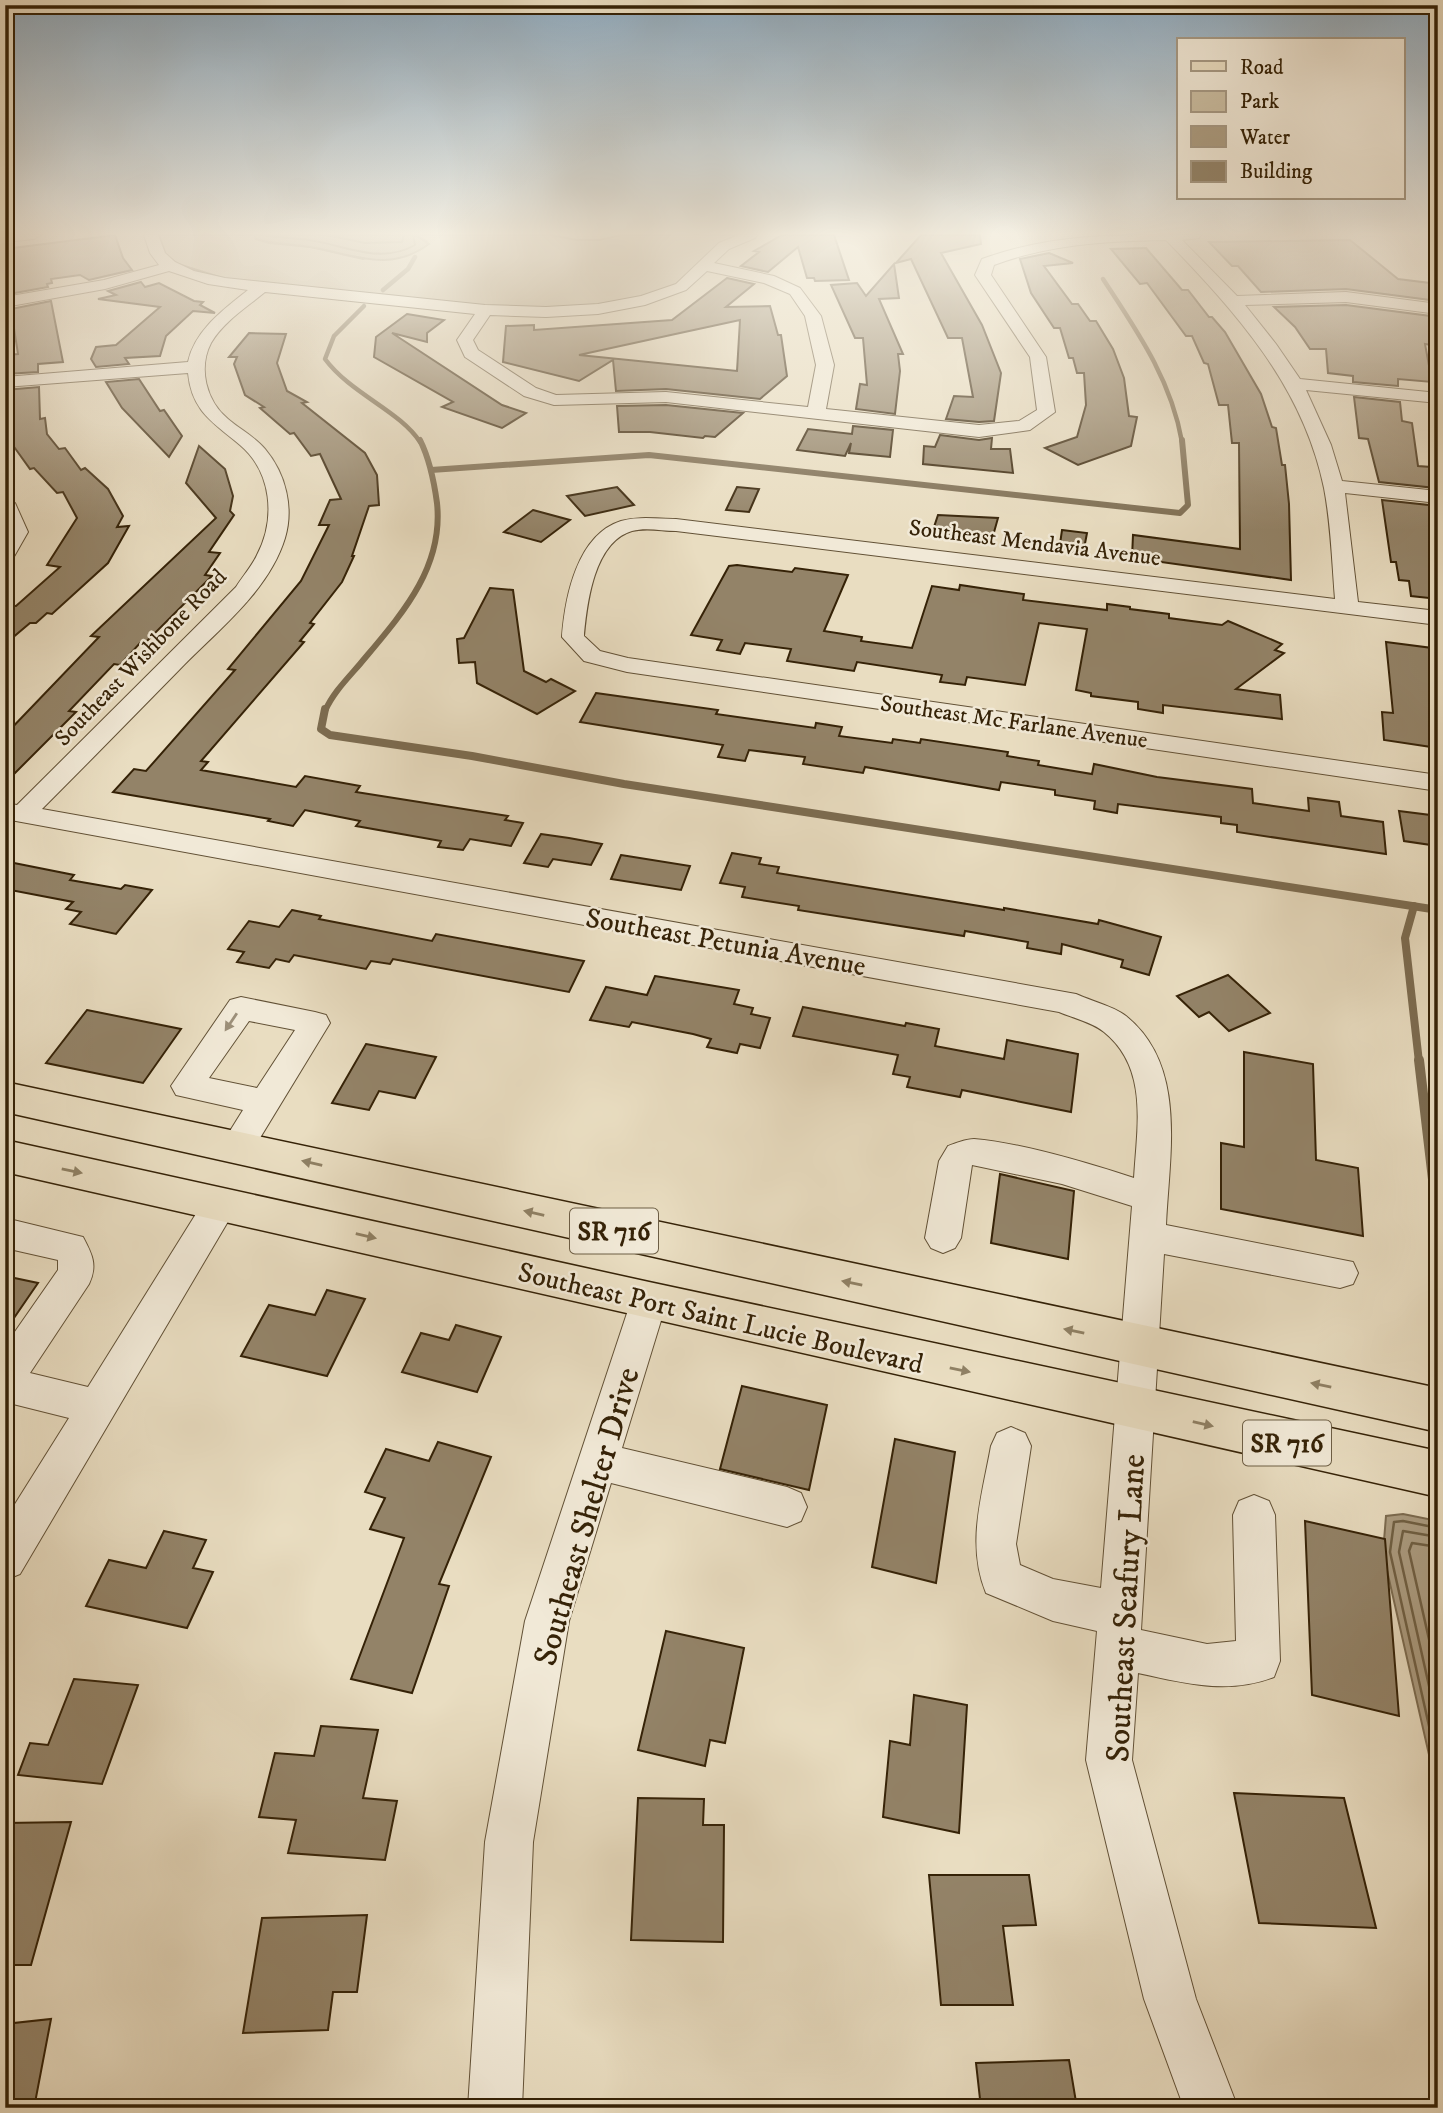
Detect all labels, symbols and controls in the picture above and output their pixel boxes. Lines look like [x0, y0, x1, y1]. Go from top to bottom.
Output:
legend [1177, 38, 1404, 200]
text: Road [1240, 55, 1284, 81]
text: Park [1240, 89, 1280, 115]
text: Water [1239, 125, 1290, 151]
text: Building [1240, 159, 1313, 185]
street label: Southeast Mendavia Avenue [907, 514, 1162, 573]
street label: Southeast Wishbone Road [49, 563, 234, 753]
street label: Southeast Mc Farlane Avenue [878, 689, 1149, 756]
street label: Southeast Petunia Avenue [583, 901, 868, 984]
one-way arrow [225, 1012, 238, 1031]
one-way arrow [301, 1158, 323, 1169]
one-way arrow [61, 1165, 83, 1176]
one-way arrow [523, 1207, 545, 1218]
road number: SR 716 [570, 1208, 658, 1254]
one-way arrow [355, 1231, 377, 1242]
street label: Southeast Port Saint Lucie Boulevard [515, 1255, 927, 1382]
one-way arrow [841, 1277, 863, 1288]
one-way arrow [1063, 1325, 1085, 1336]
street label: Southeast Shelter Drive [525, 1363, 650, 1671]
one-way arrow [949, 1365, 971, 1376]
one-way arrow [1310, 1379, 1332, 1390]
one-way arrow [1192, 1419, 1214, 1430]
road number: SR 716 [1243, 1420, 1331, 1466]
street label: Southeast Seafury Lane [1098, 1453, 1155, 1763]

